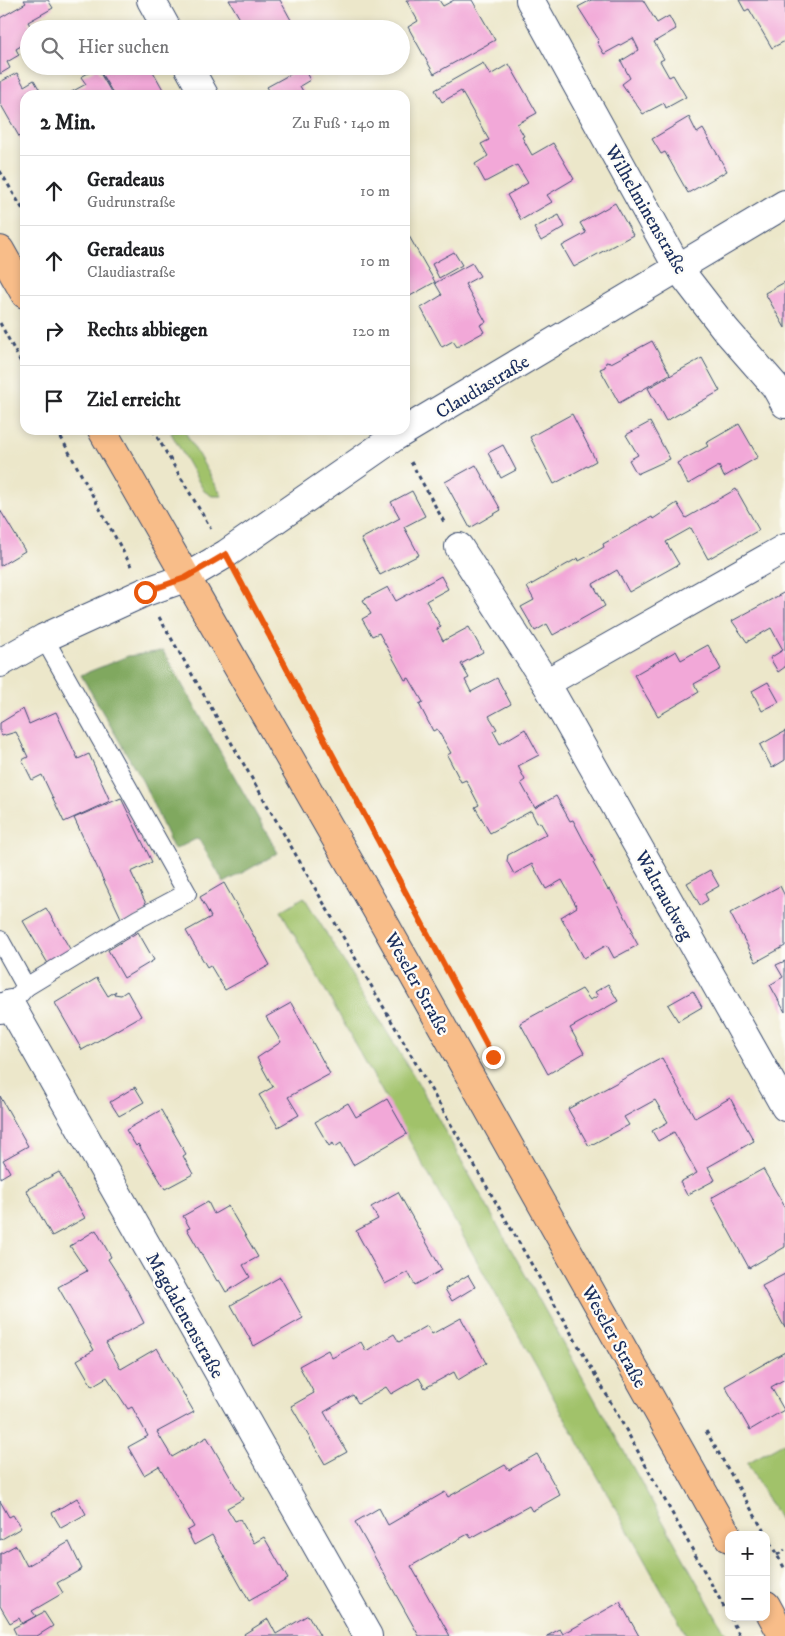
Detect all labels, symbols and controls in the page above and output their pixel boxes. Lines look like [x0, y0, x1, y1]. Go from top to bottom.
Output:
search box [20, 20, 410, 75]
icon: search [38, 34, 66, 62]
text: Hier suchen [78, 36, 169, 59]
text: 2 Min. [40, 110, 95, 136]
text: Zu Fuß · 140 m [292, 113, 390, 133]
street label: Wilhelminenstraße [599, 140, 692, 278]
text: Geradeaus [87, 169, 164, 192]
icon: ahead [40, 177, 68, 205]
text: 10 m [360, 181, 390, 201]
text: Gudrunstraße [87, 192, 175, 212]
text: Geradeaus [87, 239, 164, 262]
icon: ahead [40, 247, 68, 275]
text: 10 m [360, 251, 390, 271]
text: Claudiastraße [87, 262, 175, 282]
icon: right [40, 317, 68, 345]
text: Rechts abbiegen [87, 319, 208, 342]
text: 120 m [352, 321, 390, 341]
street label: Claudiastraße [432, 350, 534, 424]
icon: arrive [40, 387, 68, 415]
text: Ziel erreicht [87, 389, 181, 412]
route start [134, 581, 157, 604]
street label: Waltraudweg [629, 846, 698, 945]
street label: Weseler Straße [379, 928, 454, 1039]
route end [482, 1046, 505, 1069]
street label: Magdalenenstraße [141, 1249, 229, 1383]
street label: Weseler Straße [576, 1281, 651, 1392]
map controls [725, 1531, 770, 1621]
button: + [725, 1531, 770, 1576]
button: − [725, 1576, 770, 1621]

